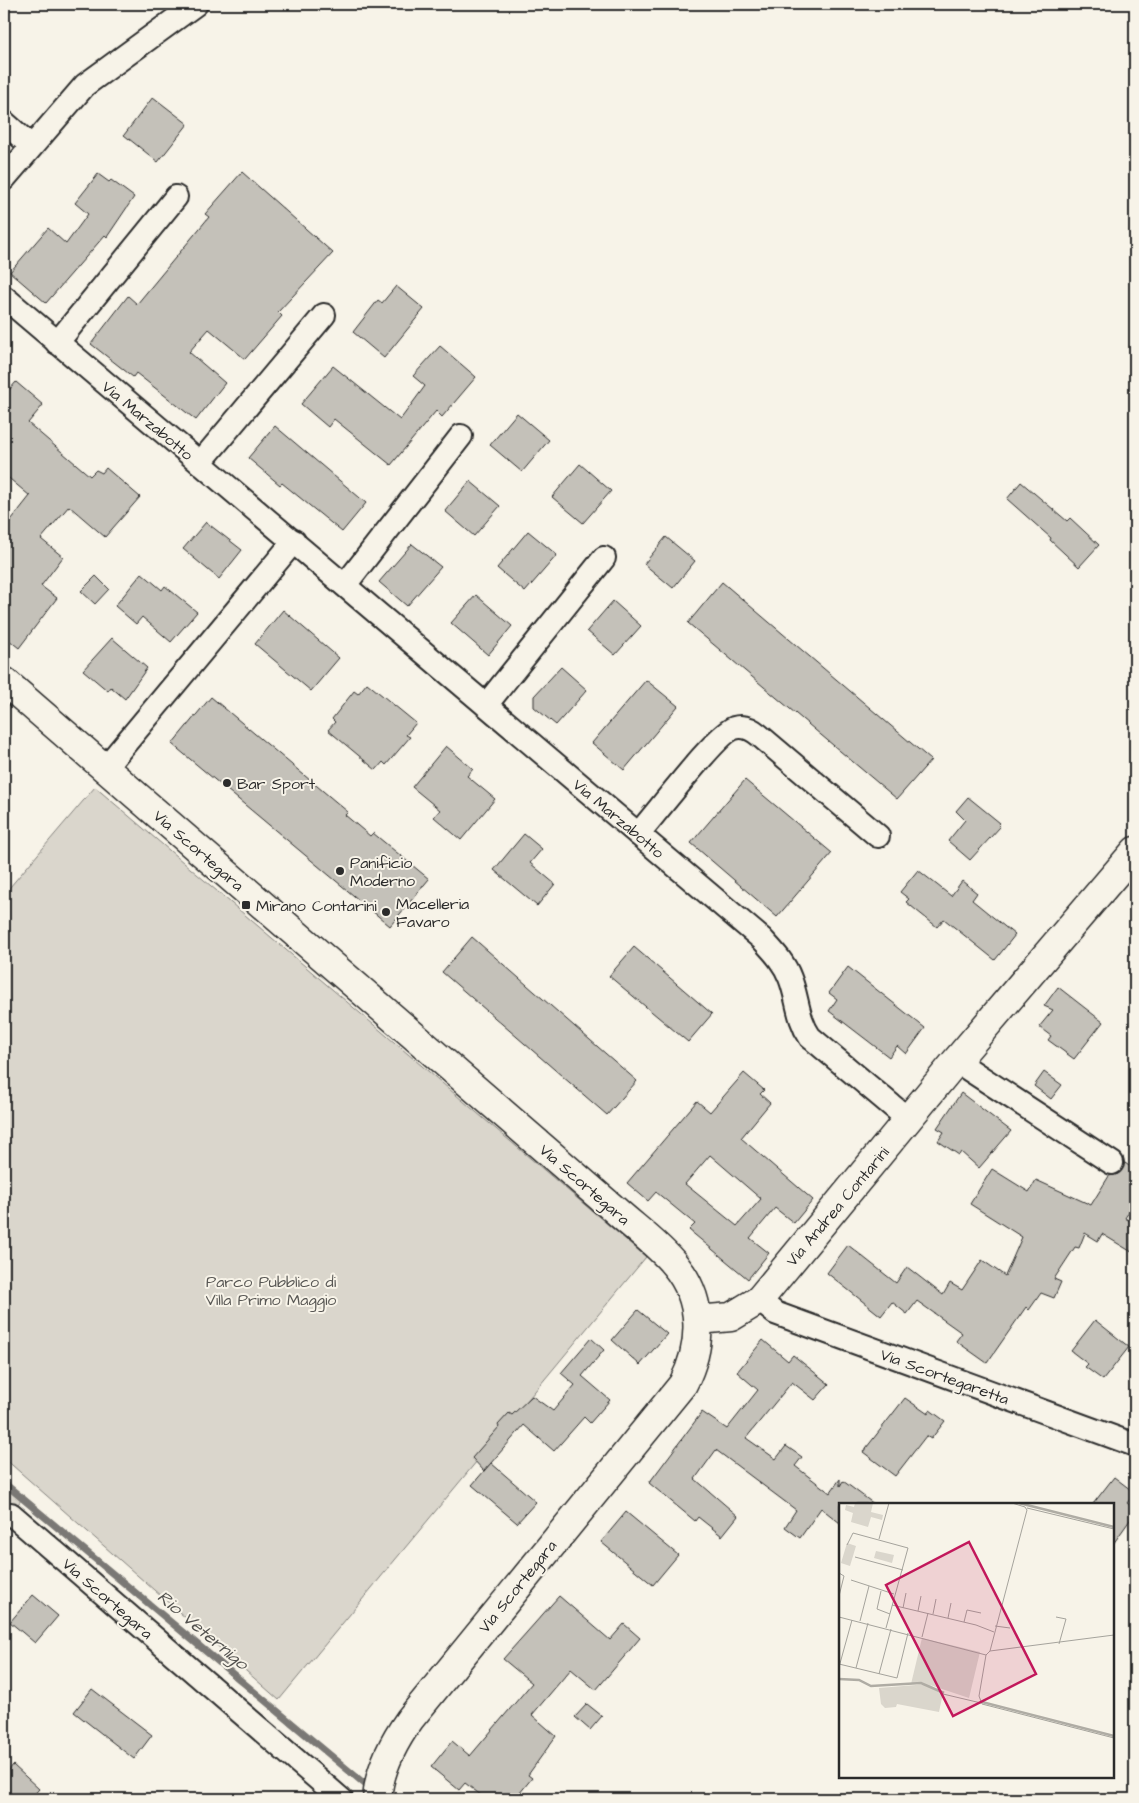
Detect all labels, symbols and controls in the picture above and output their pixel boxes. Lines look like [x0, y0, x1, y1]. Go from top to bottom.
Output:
street label: Via Marzabotto [97, 376, 198, 466]
place label: Bar Sport [237, 773, 316, 795]
street label: Via Marzabotto [568, 774, 669, 864]
marker: Bar Sport [221, 777, 233, 789]
street label: Via Scortegara [148, 805, 248, 897]
place label: Panificio Moderno [350, 852, 415, 892]
marker: Panificio Moderno [334, 865, 346, 877]
place label: Macelleria Favaro [396, 893, 469, 933]
place label: Mirano Contarini [256, 895, 377, 917]
marker: Mirano Contarini [240, 899, 252, 911]
marker: Macelleria Favaro [380, 906, 392, 918]
street label: Via Scortegara [534, 1139, 634, 1231]
street label: Via Andrea Contarini [781, 1142, 895, 1271]
park label: Parco Pubblico di Villa Primo Maggio [206, 1271, 337, 1312]
street label: Via Scortegaretta [877, 1343, 1012, 1411]
inset map [839, 1503, 1114, 1778]
street label: Via Scortegara [473, 1536, 563, 1638]
street label: Via Scortegara [57, 1553, 157, 1645]
water label: Rio Veternigo [151, 1585, 255, 1678]

